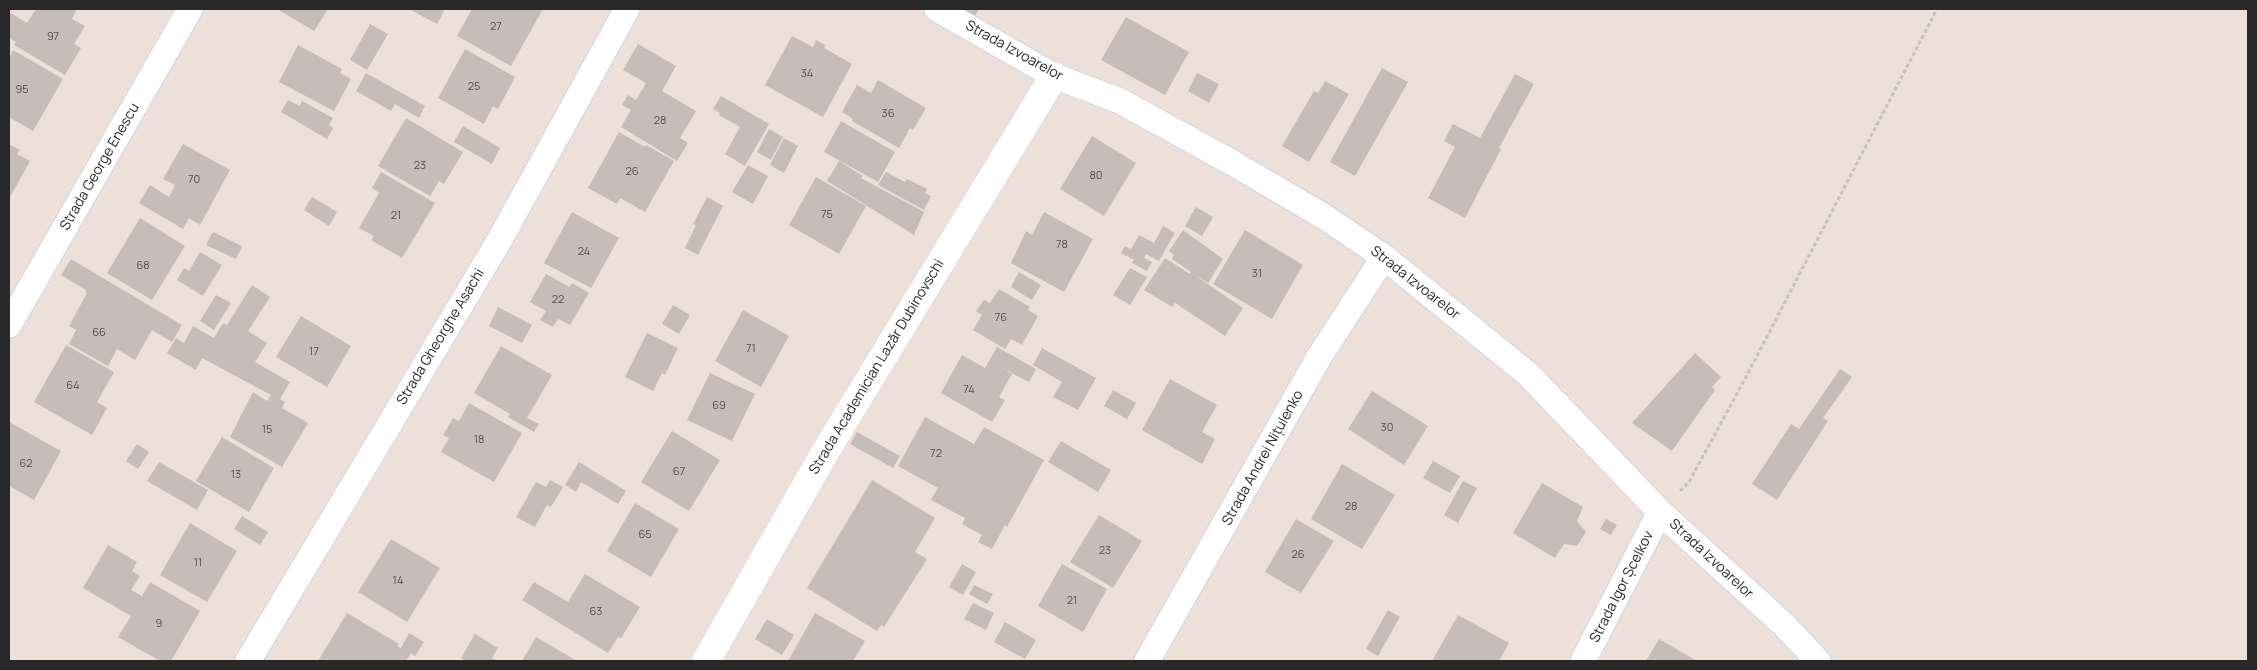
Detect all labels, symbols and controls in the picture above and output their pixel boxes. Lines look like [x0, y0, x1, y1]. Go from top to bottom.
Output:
street label: Strada Izvoarelor [962, 17, 1066, 85]
house number: 27 [490, 20, 502, 34]
house number: 97 [47, 30, 59, 44]
house number: 34 [801, 67, 813, 81]
house number: 25 [468, 80, 480, 94]
house number: 95 [15, 83, 29, 97]
street label: Strada George Enescu [57, 101, 143, 233]
house number: 36 [882, 107, 894, 121]
house number: 28 [654, 114, 666, 128]
house number: 23 [414, 159, 426, 173]
house number: 26 [625, 165, 639, 179]
house number: 80 [1089, 169, 1103, 183]
house number: 70 [188, 173, 200, 187]
house number: 75 [821, 208, 833, 222]
house number: 21 [391, 209, 401, 223]
house number: 78 [1056, 238, 1068, 252]
street label: Strada Izvoarelor [1367, 243, 1463, 323]
house number: 24 [578, 245, 590, 259]
street label: Strada Academician Lazăr Dubinovschi [806, 257, 948, 477]
house number: 68 [136, 259, 150, 273]
street label: Strada Gheorghe Asachi [394, 266, 488, 408]
house number: 31 [1252, 267, 1262, 281]
house number: 22 [552, 293, 564, 307]
house number: 76 [995, 311, 1007, 325]
house number: 66 [92, 326, 106, 340]
house number: 71 [746, 342, 756, 356]
house number: 17 [309, 345, 319, 359]
house number: 64 [66, 379, 80, 393]
house number: 74 [963, 383, 975, 397]
street label: Strada Andrei Nițulenko [1219, 388, 1307, 528]
house number: 69 [712, 399, 726, 413]
house number: 30 [1381, 421, 1393, 435]
house number: 15 [262, 423, 272, 437]
house number: 18 [474, 433, 484, 447]
house number: 72 [930, 447, 942, 461]
house number: 62 [19, 457, 33, 471]
house number: 67 [673, 465, 685, 479]
house number: 13 [231, 468, 241, 482]
house number: 28 [1345, 500, 1357, 514]
street label: Strada Izvoarelor [1665, 516, 1757, 602]
house number: 65 [638, 528, 652, 542]
street label: Strada Igor Șсelkov [1587, 528, 1657, 646]
house number: 23 [1099, 544, 1111, 558]
house number: 26 [1291, 548, 1305, 562]
house number: 11 [194, 556, 202, 570]
house number: 14 [393, 574, 403, 588]
house number: 21 [1067, 594, 1077, 608]
house number: 63 [590, 605, 602, 619]
house number: 9 [156, 617, 162, 631]

